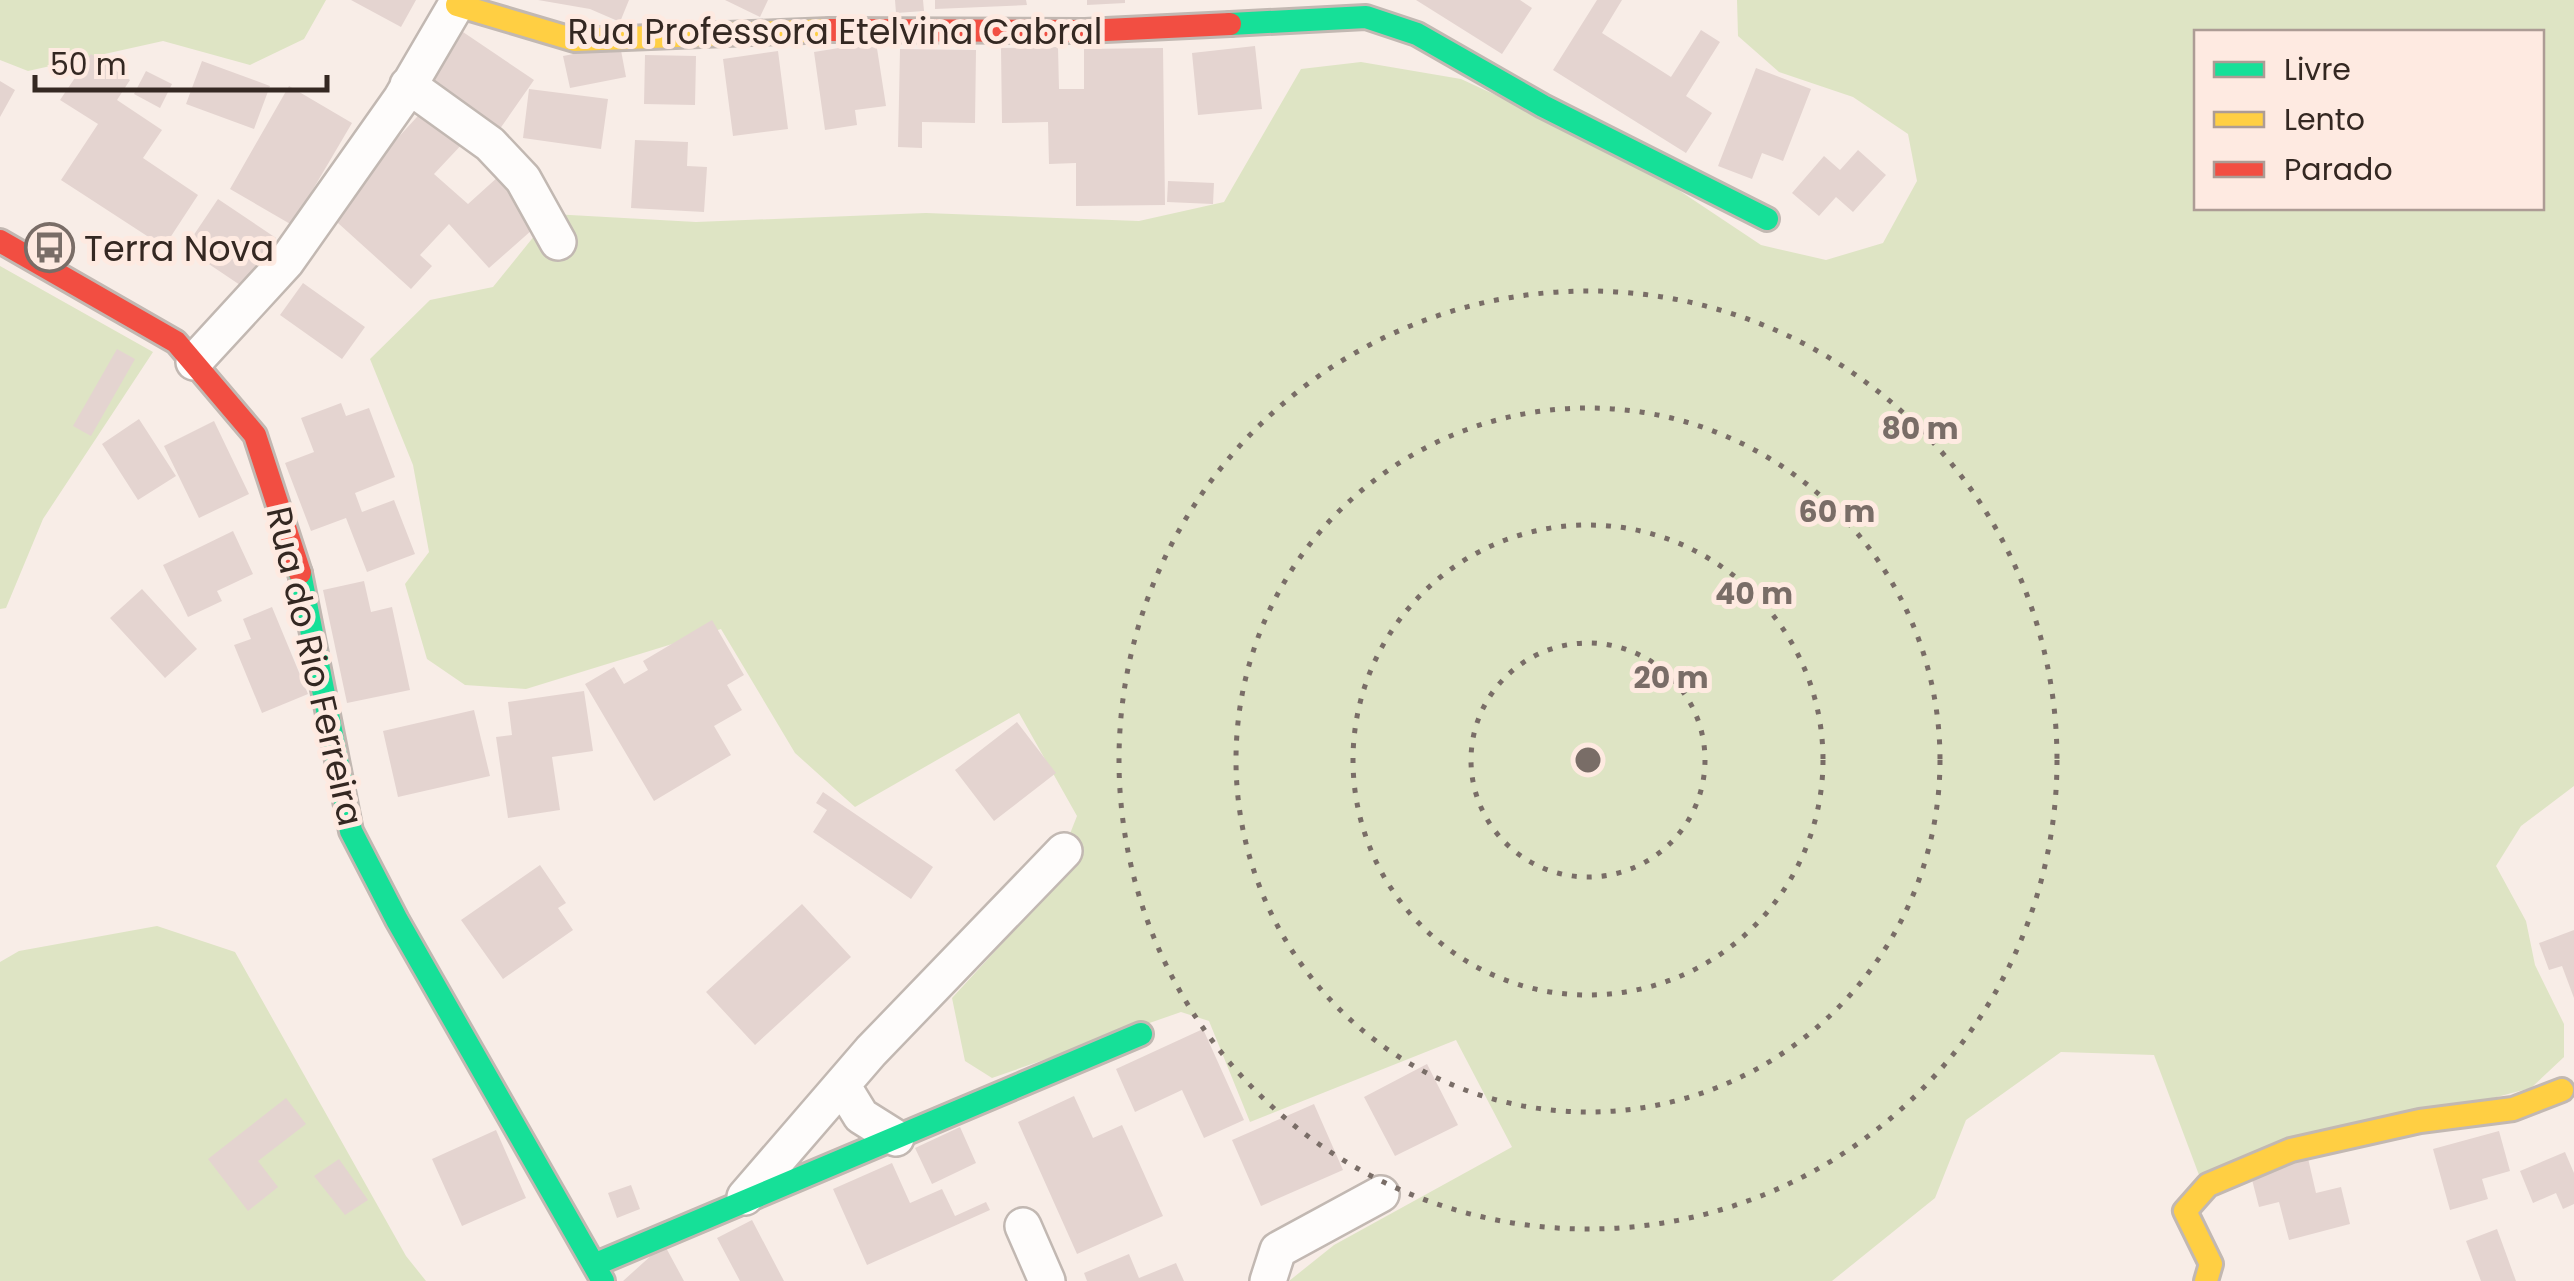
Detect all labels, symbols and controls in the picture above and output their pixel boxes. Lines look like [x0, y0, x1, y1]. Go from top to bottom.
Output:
street label: Rua Professora Etelvina Cabral [568, 7, 1102, 56]
scale bar [35, 30, 328, 92]
legend [2194, 30, 2544, 210]
text: 50 m [50, 43, 127, 86]
text: Livre [2284, 48, 2351, 91]
text: Lento [2284, 98, 2365, 141]
text: Parado [2284, 148, 2393, 191]
bus stop icon: Terra Nova [23, 222, 75, 274]
place label: Terra Nova [84, 224, 274, 273]
text: 80 m [1881, 407, 1959, 450]
text: 60 m [1799, 490, 1875, 533]
street label: Rua do Rio Ferreira [254, 502, 376, 830]
text: 40 m [1715, 572, 1793, 615]
text: 20 m [1634, 656, 1708, 699]
centre of rings [1570, 742, 1606, 778]

